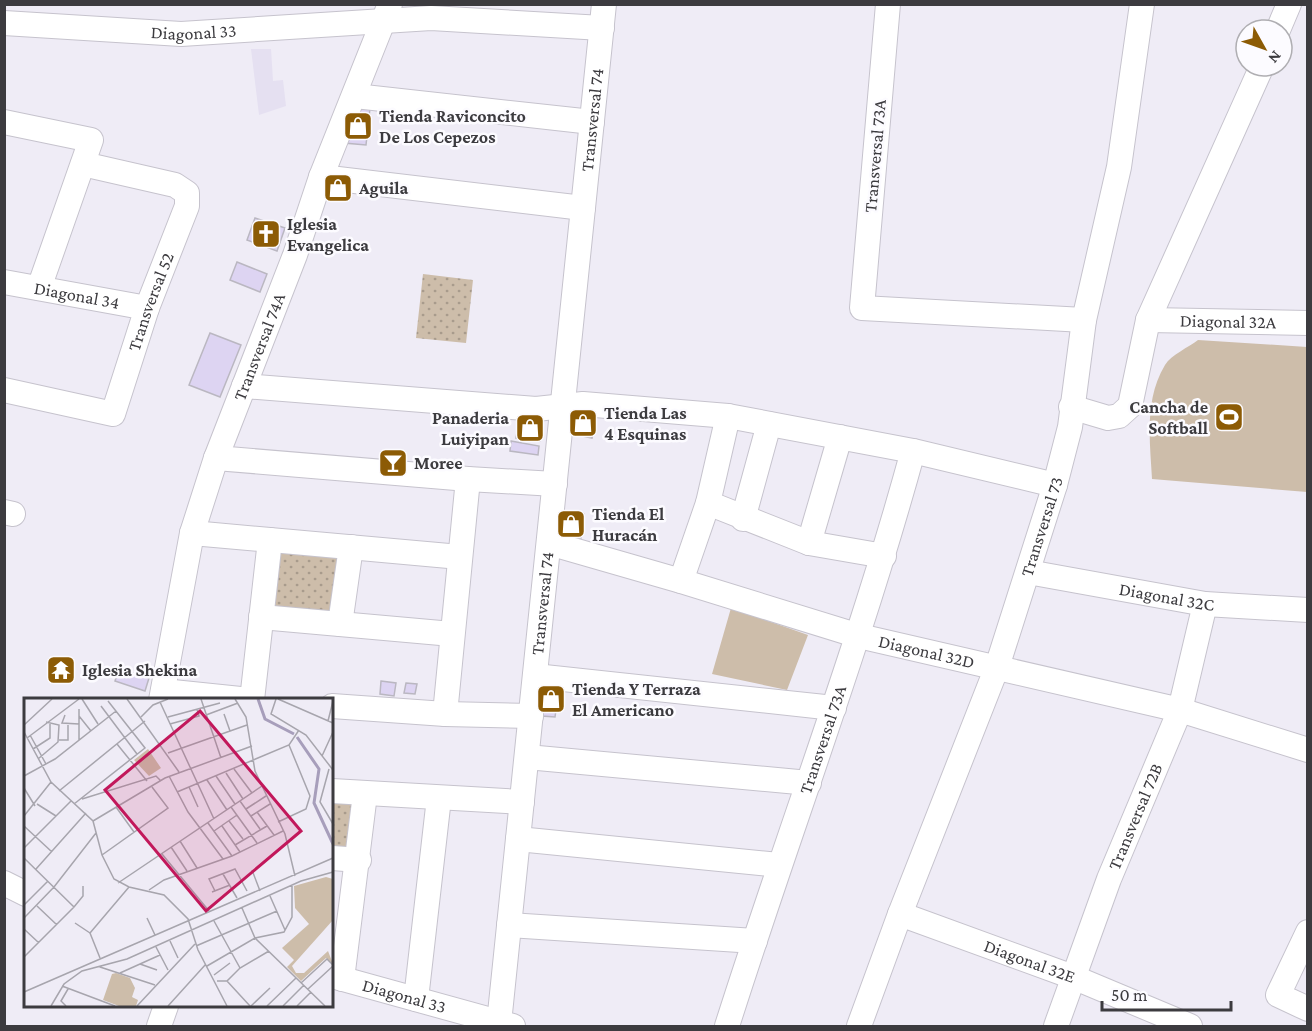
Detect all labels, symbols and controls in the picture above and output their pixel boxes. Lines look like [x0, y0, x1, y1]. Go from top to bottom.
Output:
north arrow [1234, 18, 1294, 78]
street label: Diagonal 33 [150, 20, 237, 44]
text: N [1265, 48, 1285, 67]
street label: Transversal 74 [577, 67, 607, 172]
street label: Transversal 73A [860, 98, 890, 213]
place label: Tienda Raviconcito De Los Cepezos [379, 106, 526, 147]
shop icon: Tienda Raviconcito De Los Cepezos [342, 110, 374, 142]
shop icon: Aguila [322, 172, 354, 204]
place label: Aguila [358, 178, 408, 198]
place label: Iglesia Evangelica [287, 214, 369, 255]
church icon: Iglesia Evangelica [250, 218, 282, 250]
street label: Transversal 52 [124, 250, 178, 354]
street label: Diagonal 34 [32, 278, 121, 313]
street label: Transversal 74A [229, 289, 290, 403]
street label: Diagonal 32A [1180, 311, 1277, 332]
place label: Cancha de Softball [1129, 397, 1208, 438]
sports icon: Cancha de Softball [1213, 401, 1245, 433]
place label: Tienda Las 4 Esquinas [604, 403, 687, 444]
shop icon: Tienda Las 4 Esquinas [567, 407, 599, 439]
place label: Panaderia Luiyipan [432, 408, 510, 449]
shop icon: Panaderia Luiyipan [514, 412, 546, 444]
bar icon: Moree [377, 447, 409, 479]
place label: Moree [414, 453, 463, 473]
street label: Transversal 73 [1017, 475, 1067, 579]
place label: Tienda El Huracán [592, 504, 664, 545]
shop icon: Tienda El Huracán [555, 508, 587, 540]
street label: Transversal 74 [527, 551, 558, 656]
street label: Diagonal 32C [1118, 579, 1215, 615]
street label: Diagonal 32D [877, 631, 976, 672]
temple icon: Iglesia Shekina [45, 654, 77, 686]
place label: Iglesia Shekina [82, 660, 198, 680]
place label: Tienda Y Terraza El Americano [572, 679, 701, 720]
street label: Transversal 73A [795, 682, 851, 797]
shop icon: Tienda Y Terraza El Americano [535, 683, 567, 715]
inset map [24, 698, 333, 1007]
street label: Transversal 72B [1104, 760, 1166, 873]
street label: Diagonal 32E [981, 935, 1078, 987]
scale bar [1102, 974, 1231, 1012]
street label: Diagonal 33 [360, 975, 448, 1017]
text: 50 m [1111, 985, 1148, 1005]

